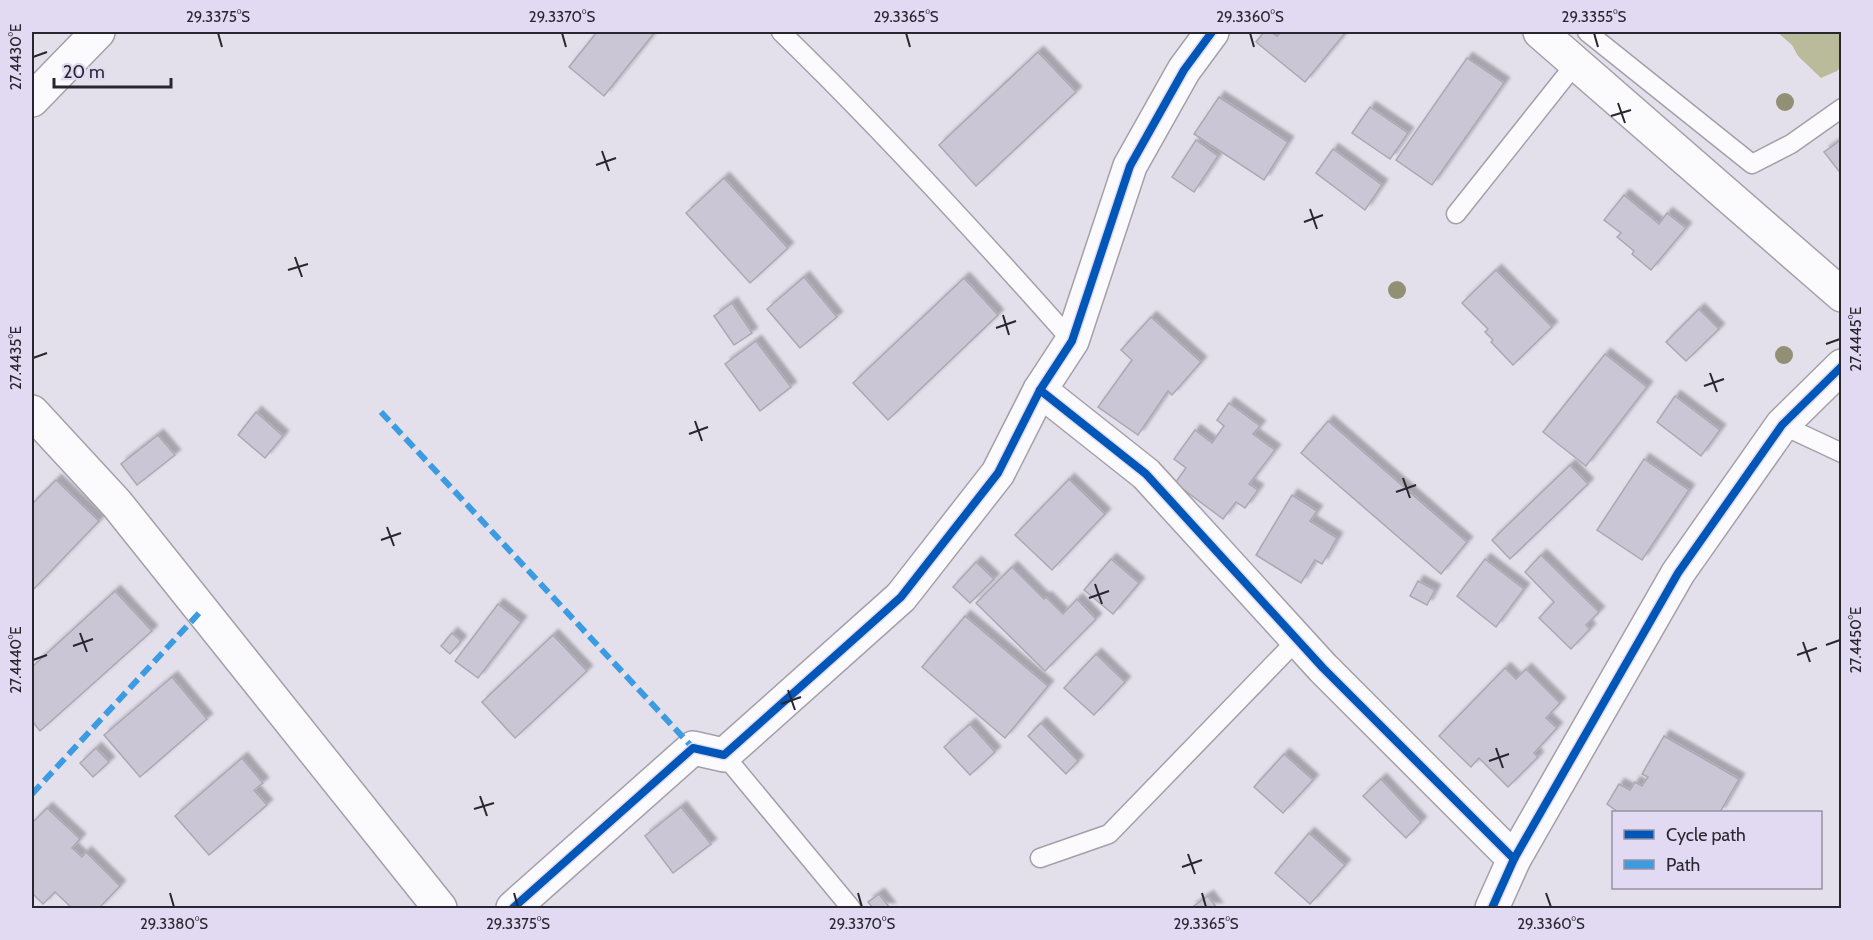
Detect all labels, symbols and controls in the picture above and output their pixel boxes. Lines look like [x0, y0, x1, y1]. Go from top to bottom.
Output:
text: 29.3375°S [186, 8, 250, 26]
text: 29.3370°S [529, 8, 595, 26]
text: 29.3365°S [873, 8, 939, 26]
text: 29.3360°S [1216, 8, 1284, 26]
text: 29.3355°S [1562, 8, 1627, 26]
text: 27.4430°E [7, 24, 25, 90]
scale bar [54, 51, 171, 89]
text: 20 m [63, 61, 105, 83]
text: 27.4445°E [1847, 307, 1865, 371]
text: 27.4435°E [7, 326, 25, 390]
text: 27.4450°E [1847, 607, 1865, 673]
text: 27.4440°E [7, 626, 25, 694]
legend [1612, 811, 1822, 889]
text: Cycle path [1666, 824, 1746, 846]
text: Path [1666, 854, 1700, 876]
text: 29.3380°S [140, 915, 208, 933]
text: 29.3375°S [486, 915, 550, 933]
text: 29.3370°S [829, 915, 895, 933]
text: 29.3365°S [1173, 915, 1239, 933]
text: 29.3360°S [1517, 915, 1585, 933]

